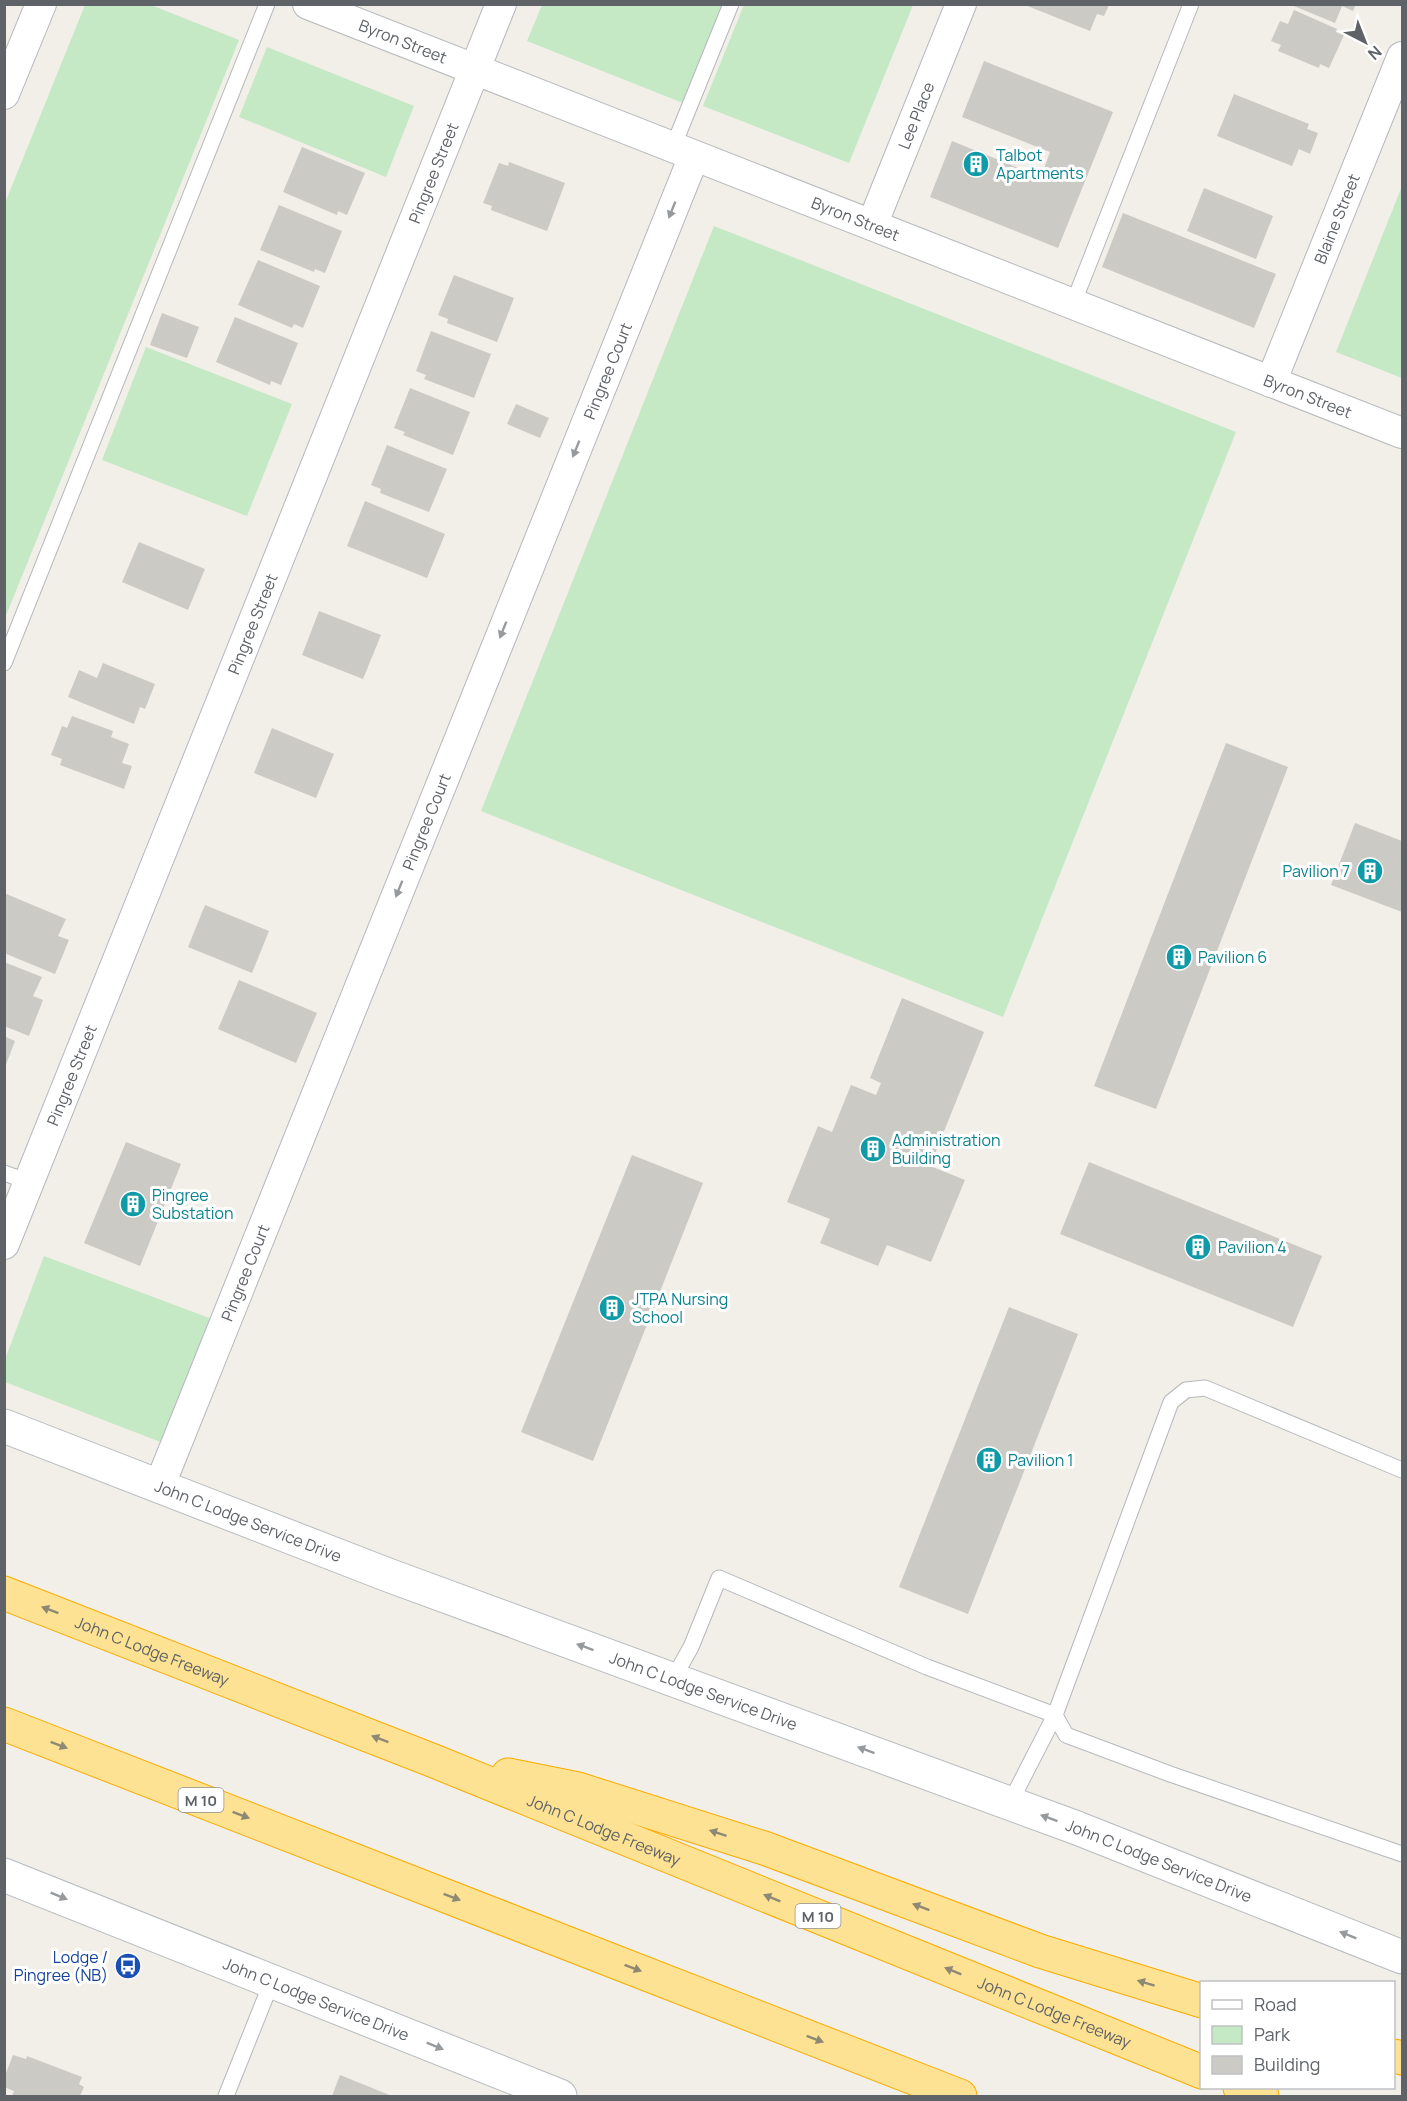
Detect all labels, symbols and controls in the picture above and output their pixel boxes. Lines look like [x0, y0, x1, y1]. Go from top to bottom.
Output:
north arrow [1335, 12, 1395, 72]
street label: Byron Street [356, 14, 450, 68]
text: N [1363, 41, 1387, 65]
street label: Lee Place [893, 79, 939, 152]
street label: Pingree Street [403, 119, 463, 227]
place label: Talbot Apartments [996, 144, 1084, 184]
building icon: Talbot Apartments [961, 149, 991, 179]
street label: Blaine Street [1309, 170, 1365, 267]
street label: Byron Street [808, 191, 903, 246]
one-way arrow [667, 201, 676, 219]
street label: Pingree Court [578, 319, 637, 422]
street label: Byron Street [1261, 369, 1355, 423]
one-way arrow [571, 441, 581, 459]
street label: Pingree Street [222, 570, 283, 678]
one-way arrow [498, 622, 508, 640]
street label: Pingree Court [397, 770, 456, 873]
building icon: Pavilion 7 [1355, 856, 1385, 886]
place label: Pavilion 7 [1283, 860, 1350, 882]
one-way arrow [394, 880, 403, 898]
building icon: Pavilion 6 [1164, 942, 1194, 972]
place label: Pavilion 6 [1198, 946, 1267, 968]
street label: Pingree Street [42, 1021, 102, 1129]
place label: Administration Building [892, 1129, 1000, 1169]
building icon: Administration Building [858, 1134, 888, 1164]
place label: Pingree Substation [152, 1184, 234, 1224]
building icon: Pingree Substation [118, 1189, 148, 1219]
street label: Pingree Court [216, 1221, 274, 1324]
building icon: Pavilion 4 [1183, 1232, 1213, 1262]
place label: Pavilion 4 [1218, 1236, 1287, 1258]
place label: JTPA Nursing School [632, 1288, 728, 1328]
building icon: JTPA Nursing School [597, 1293, 627, 1323]
building icon: Pavilion 1 [974, 1445, 1004, 1475]
place label: Pavilion 1 [1008, 1449, 1074, 1471]
street label: John C Lodge Service Drive [152, 1475, 345, 1567]
one-way arrow [41, 1605, 59, 1615]
street label: John C Lodge Freeway [72, 1611, 233, 1691]
one-way arrow [576, 1642, 594, 1651]
street label: John C Lodge Service Drive [607, 1646, 800, 1735]
one-way arrow [371, 1734, 389, 1744]
one-way arrow [50, 1741, 68, 1750]
one-way arrow [857, 1745, 875, 1755]
road number: M 10 [178, 1788, 224, 1812]
street label: John C Lodge Freeway [524, 1789, 684, 1871]
one-way arrow [232, 1811, 250, 1821]
one-way arrow [1040, 1812, 1058, 1822]
street label: John C Lodge Service Drive [1063, 1814, 1255, 1907]
one-way arrow [709, 1828, 727, 1838]
one-way arrow [50, 1892, 68, 1901]
one-way arrow [443, 1892, 461, 1902]
one-way arrow [763, 1893, 781, 1902]
one-way arrow [912, 1902, 930, 1912]
road number: M 10 [796, 1904, 840, 1928]
one-way arrow [1339, 1930, 1357, 1939]
place label: Lodge / Pingree (NB) [14, 1946, 108, 1986]
bus stop icon: Lodge / Pingree (NB) [113, 1951, 143, 1981]
street label: John C Lodge Service Drive [220, 1952, 413, 2046]
one-way arrow [625, 1963, 643, 1973]
one-way arrow [943, 1966, 961, 1976]
street label: John C Lodge Freeway [974, 1971, 1135, 2053]
one-way arrow [1136, 1978, 1154, 1988]
legend [1200, 1981, 1395, 2089]
text: Road [1254, 1992, 1297, 2016]
text: Park [1254, 2022, 1291, 2046]
one-way arrow [806, 2035, 824, 2045]
one-way arrow [426, 2042, 444, 2051]
text: Building [1254, 2052, 1320, 2076]

